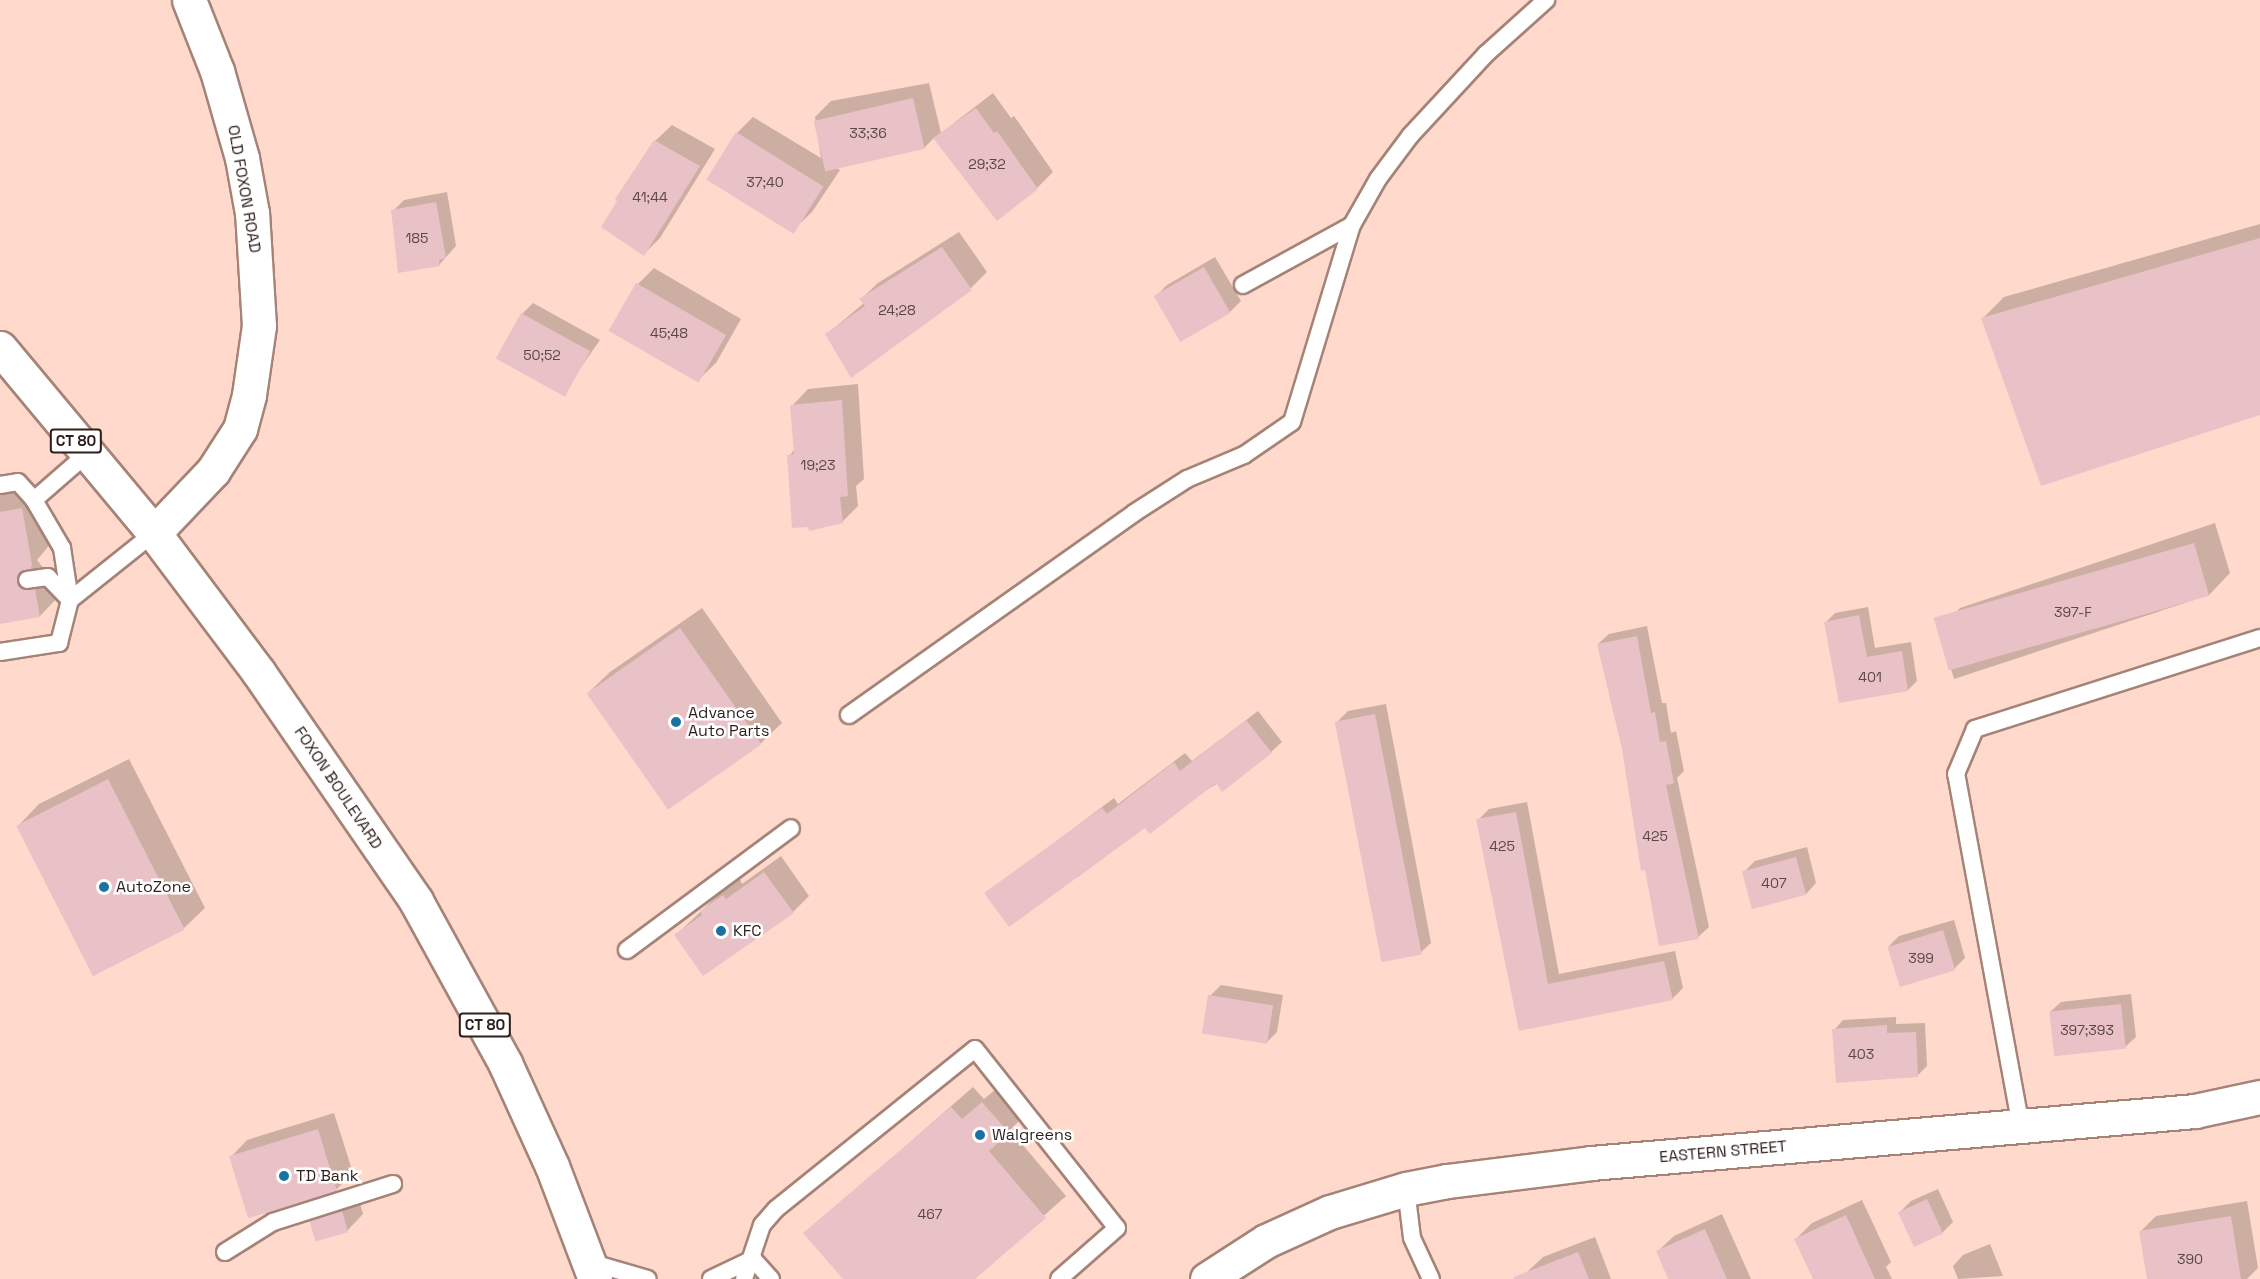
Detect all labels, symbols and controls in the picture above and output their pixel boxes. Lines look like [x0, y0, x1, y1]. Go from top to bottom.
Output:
street label: OLD FOXON ROAD [223, 124, 265, 254]
house number: 33;36 [849, 125, 887, 141]
house number: 29;32 [968, 156, 1006, 172]
house number: 37;40 [746, 174, 784, 190]
house number: 41;44 [632, 189, 668, 205]
house number: 185 [406, 230, 428, 246]
house number: 24;28 [878, 302, 916, 318]
house number: 45;48 [650, 325, 688, 341]
house number: 50;52 [523, 347, 561, 363]
road number: CT 80 [49, 429, 103, 453]
house number: 19;23 [801, 457, 835, 473]
house number: 397-F [2054, 604, 2092, 620]
house number: 401 [1858, 669, 1882, 685]
place label: Advance Auto Parts [688, 703, 769, 741]
marker: Advance Auto Parts [669, 715, 683, 729]
street label: FOXON BOULEVARD [290, 723, 386, 853]
house number: 425 [1642, 828, 1668, 844]
house number: 425 [1489, 838, 1515, 854]
house number: 407 [1761, 875, 1787, 891]
place label: AutoZone [116, 877, 191, 897]
marker: AutoZone [97, 880, 111, 894]
place label: KFC [733, 921, 762, 941]
marker: KFC [714, 924, 728, 938]
house number: 399 [1908, 950, 1934, 966]
road number: CT 80 [458, 1013, 512, 1037]
house number: 397;393 [2060, 1022, 2114, 1038]
house number: 403 [1848, 1046, 1874, 1062]
place label: Walgreens [992, 1125, 1072, 1145]
marker: Walgreens [973, 1128, 987, 1142]
street label: EASTERN STREET [1658, 1137, 1788, 1167]
place label: TD Bank [296, 1166, 358, 1186]
marker: TD Bank [277, 1169, 291, 1183]
house number: 467 [917, 1206, 943, 1222]
house number: 390 [2177, 1251, 2203, 1267]

